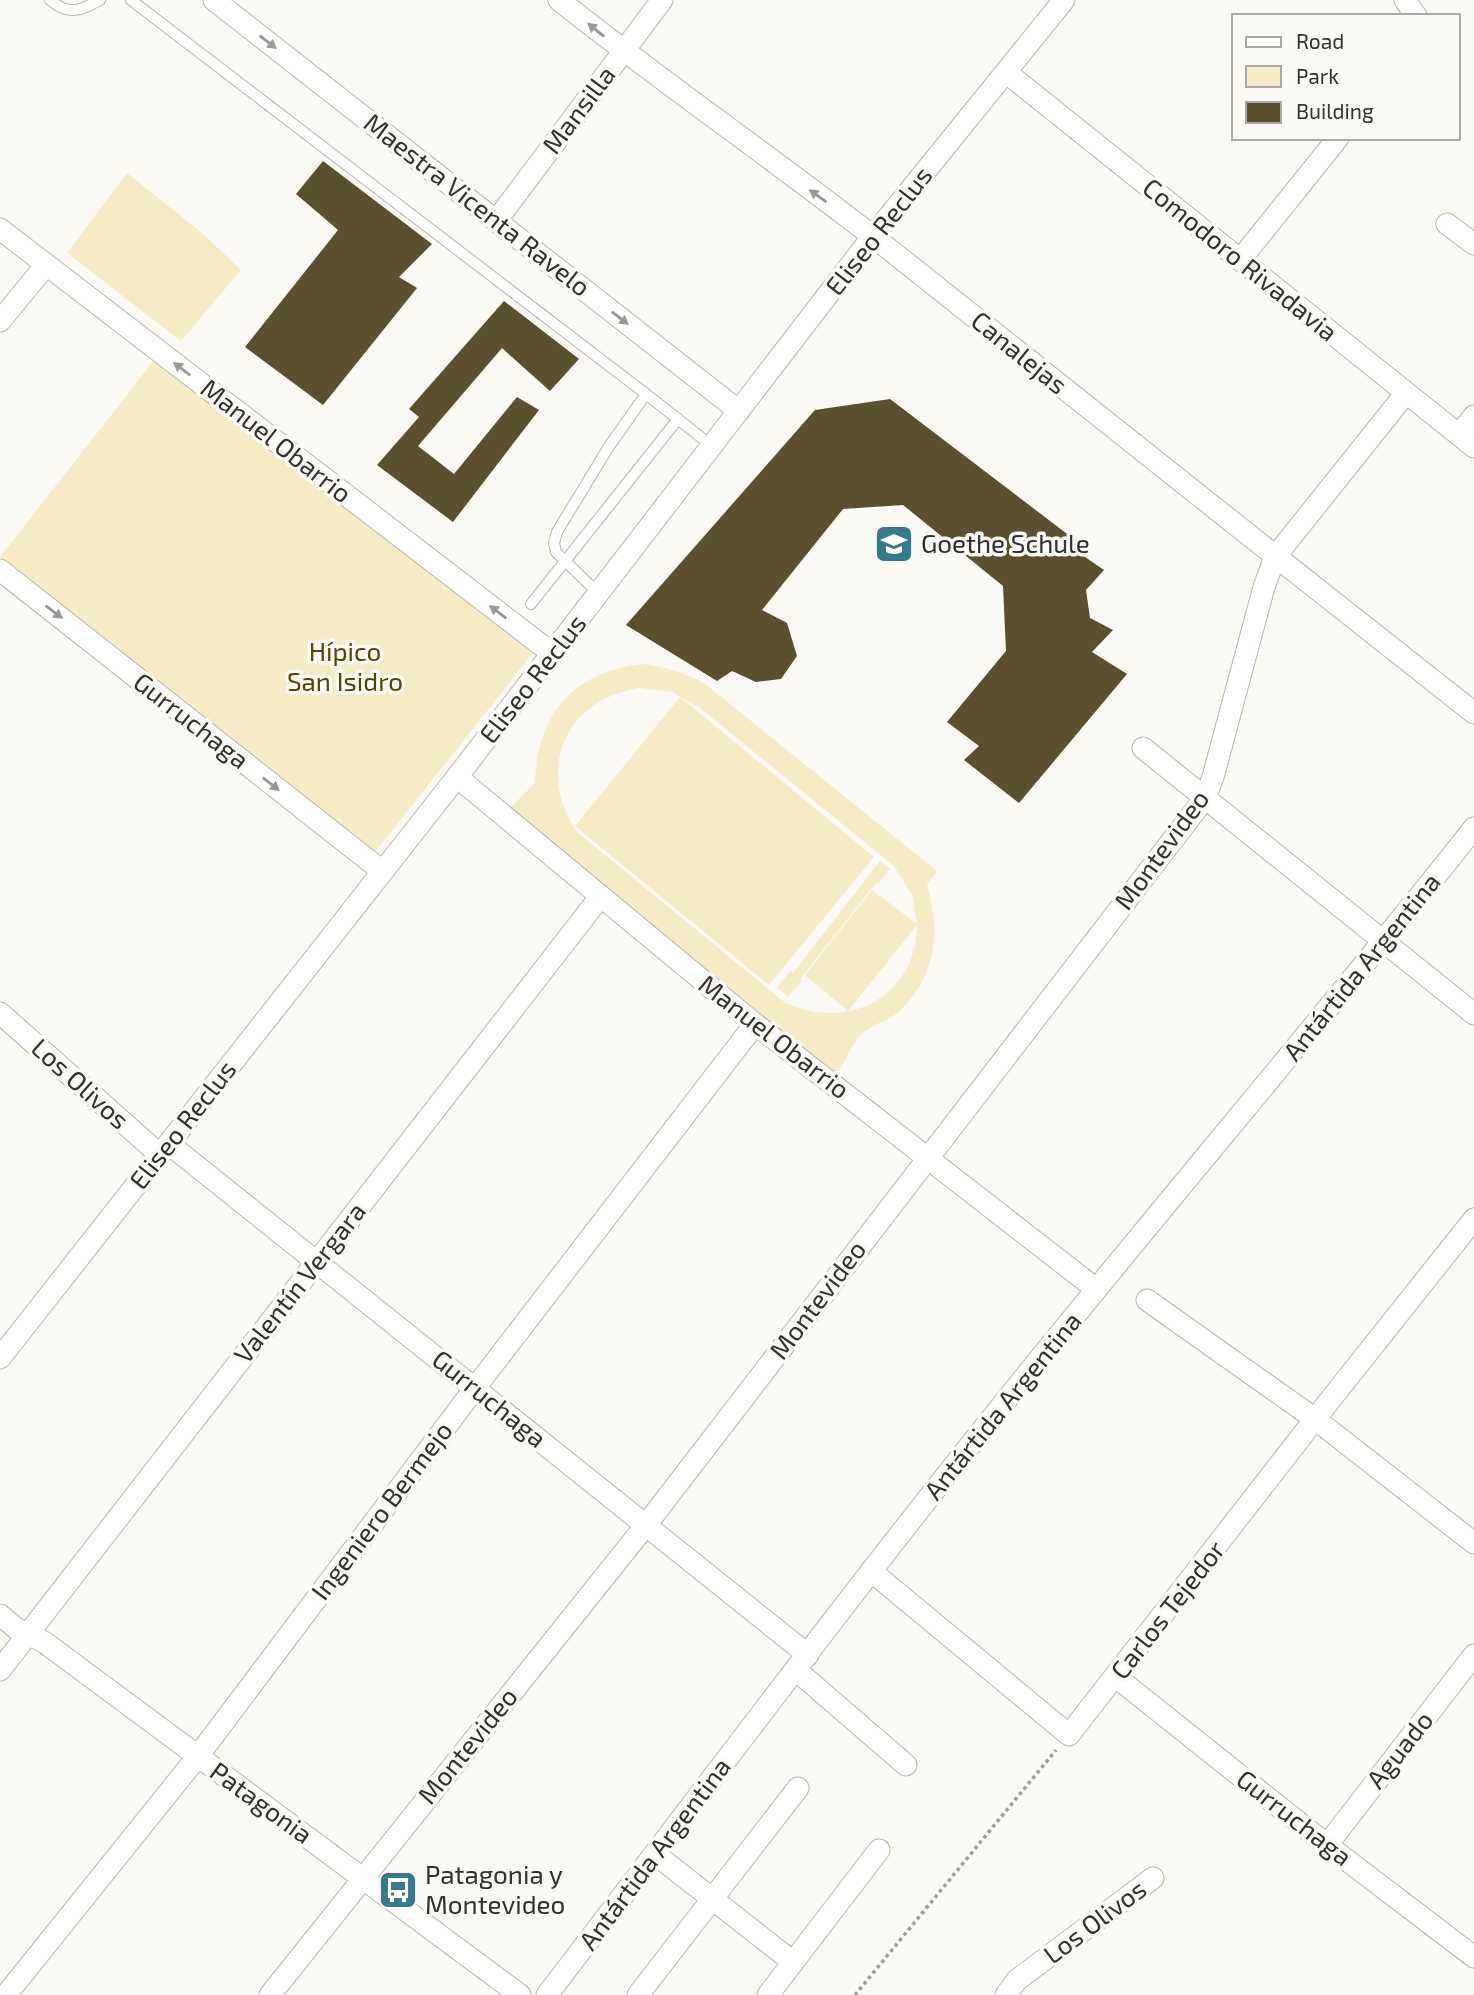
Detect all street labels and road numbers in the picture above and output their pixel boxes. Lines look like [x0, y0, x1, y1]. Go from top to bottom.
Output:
street label: Mansilla [535, 59, 621, 159]
street label: Maestra Vicenta Ravelo [359, 106, 597, 302]
street label: Eliseo Reclus [818, 160, 938, 301]
street label: Comodoro Rivadavia [1137, 171, 1345, 347]
street label: Canalejas [966, 304, 1074, 400]
street label: Manuel Obarrio [196, 371, 358, 508]
street label: Eliseo Reclus [472, 608, 592, 749]
street label: Gurruchaga [128, 665, 256, 774]
street label: Montevideo [1107, 783, 1215, 915]
street label: Antártida Argentina [1276, 866, 1446, 1066]
street label: Manuel Obarrio [694, 967, 856, 1104]
street label: Los Olivos [26, 1031, 136, 1135]
street label: Eliseo Reclus [122, 1054, 242, 1195]
street label: Valentín Vergara [226, 1196, 371, 1369]
street label: Montevideo [762, 1234, 871, 1364]
street label: Antártida Argentina [917, 1305, 1087, 1505]
street label: Gurruchaga [427, 1342, 553, 1453]
street label: Ingeniero Bermejo [304, 1415, 458, 1605]
street label: Carlos Tejedor [1103, 1534, 1230, 1684]
street label: Montevideo [411, 1681, 523, 1809]
street label: Aguado [1359, 1704, 1439, 1794]
street label: Antártida Argentina [572, 1751, 736, 1955]
street label: Patagonia [205, 1754, 319, 1849]
street label: Gurruchaga [1231, 1762, 1359, 1871]
street label: Los Olivos [1037, 1872, 1151, 1969]

